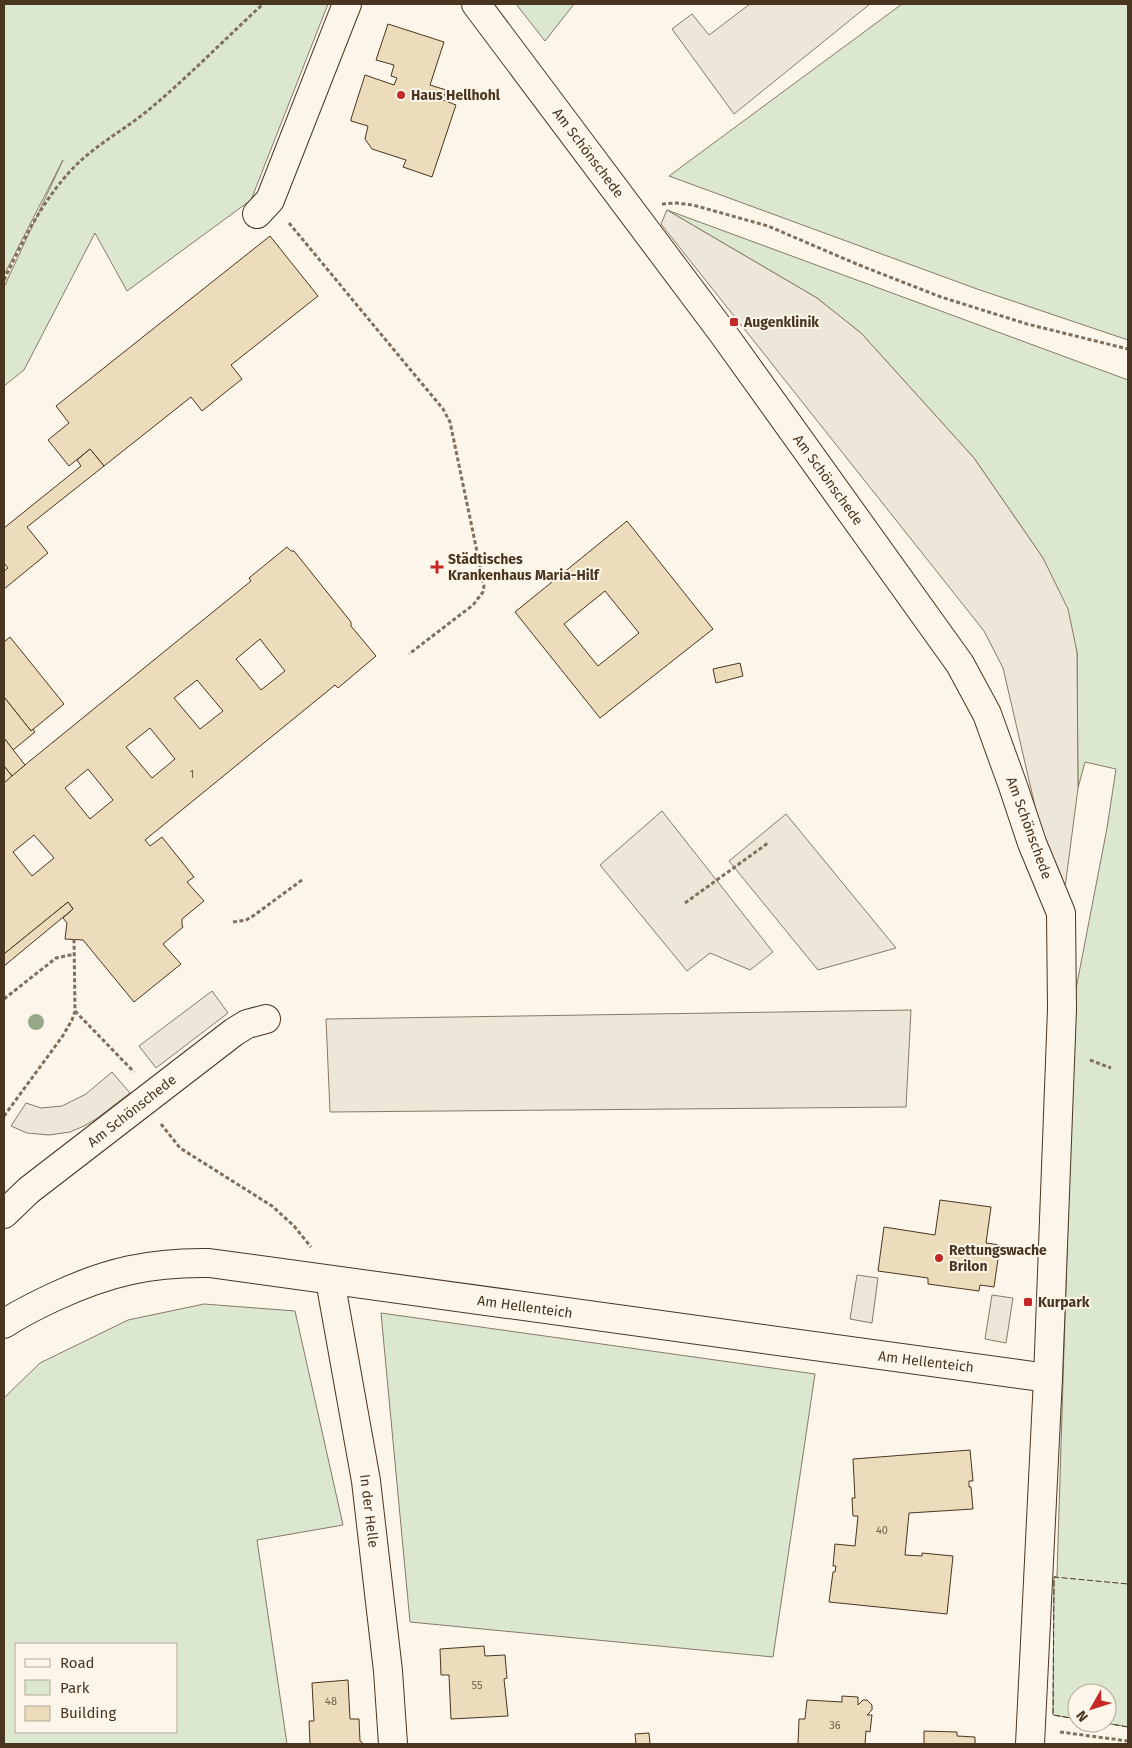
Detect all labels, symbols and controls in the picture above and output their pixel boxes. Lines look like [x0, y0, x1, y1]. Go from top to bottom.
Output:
place label: Haus Hellhohl [411, 87, 501, 104]
marker: Haus Hellhohl [395, 89, 407, 101]
street label: Am Schönschede [549, 105, 627, 201]
place label: Augenklinik [743, 314, 819, 331]
marker: Augenklinik [728, 316, 740, 328]
street label: Am Schönschede [789, 431, 867, 529]
place label: Städtisches Krankenhaus Maria-Hilf [448, 551, 601, 584]
marker: Städtisches Krankenhaus Maria-Hilf [430, 560, 444, 574]
house number: 1 [190, 768, 194, 781]
street label: Am Schönschede [1003, 774, 1055, 882]
street label: Am Schönschede [84, 1071, 180, 1151]
place label: Rettungswache Brilon [949, 1242, 1047, 1275]
marker: Rettungswache Brilon [933, 1252, 945, 1264]
street label: Am Hellenteich [476, 1292, 574, 1322]
place label: Kurpark [1038, 1294, 1090, 1311]
marker: Kurpark [1022, 1296, 1034, 1308]
street label: Am Hellenteich [877, 1348, 975, 1376]
street label: In der Helle [356, 1473, 382, 1549]
house number: 40 [876, 1524, 888, 1537]
legend [15, 1643, 178, 1733]
text: Road [60, 1654, 95, 1672]
text: Park [60, 1679, 90, 1697]
house number: 55 [472, 1679, 483, 1692]
north arrow [1067, 1683, 1117, 1733]
house number: 48 [325, 1695, 337, 1708]
text: Building [60, 1704, 116, 1722]
text: N [1073, 1707, 1092, 1725]
house number: 36 [829, 1719, 841, 1732]

